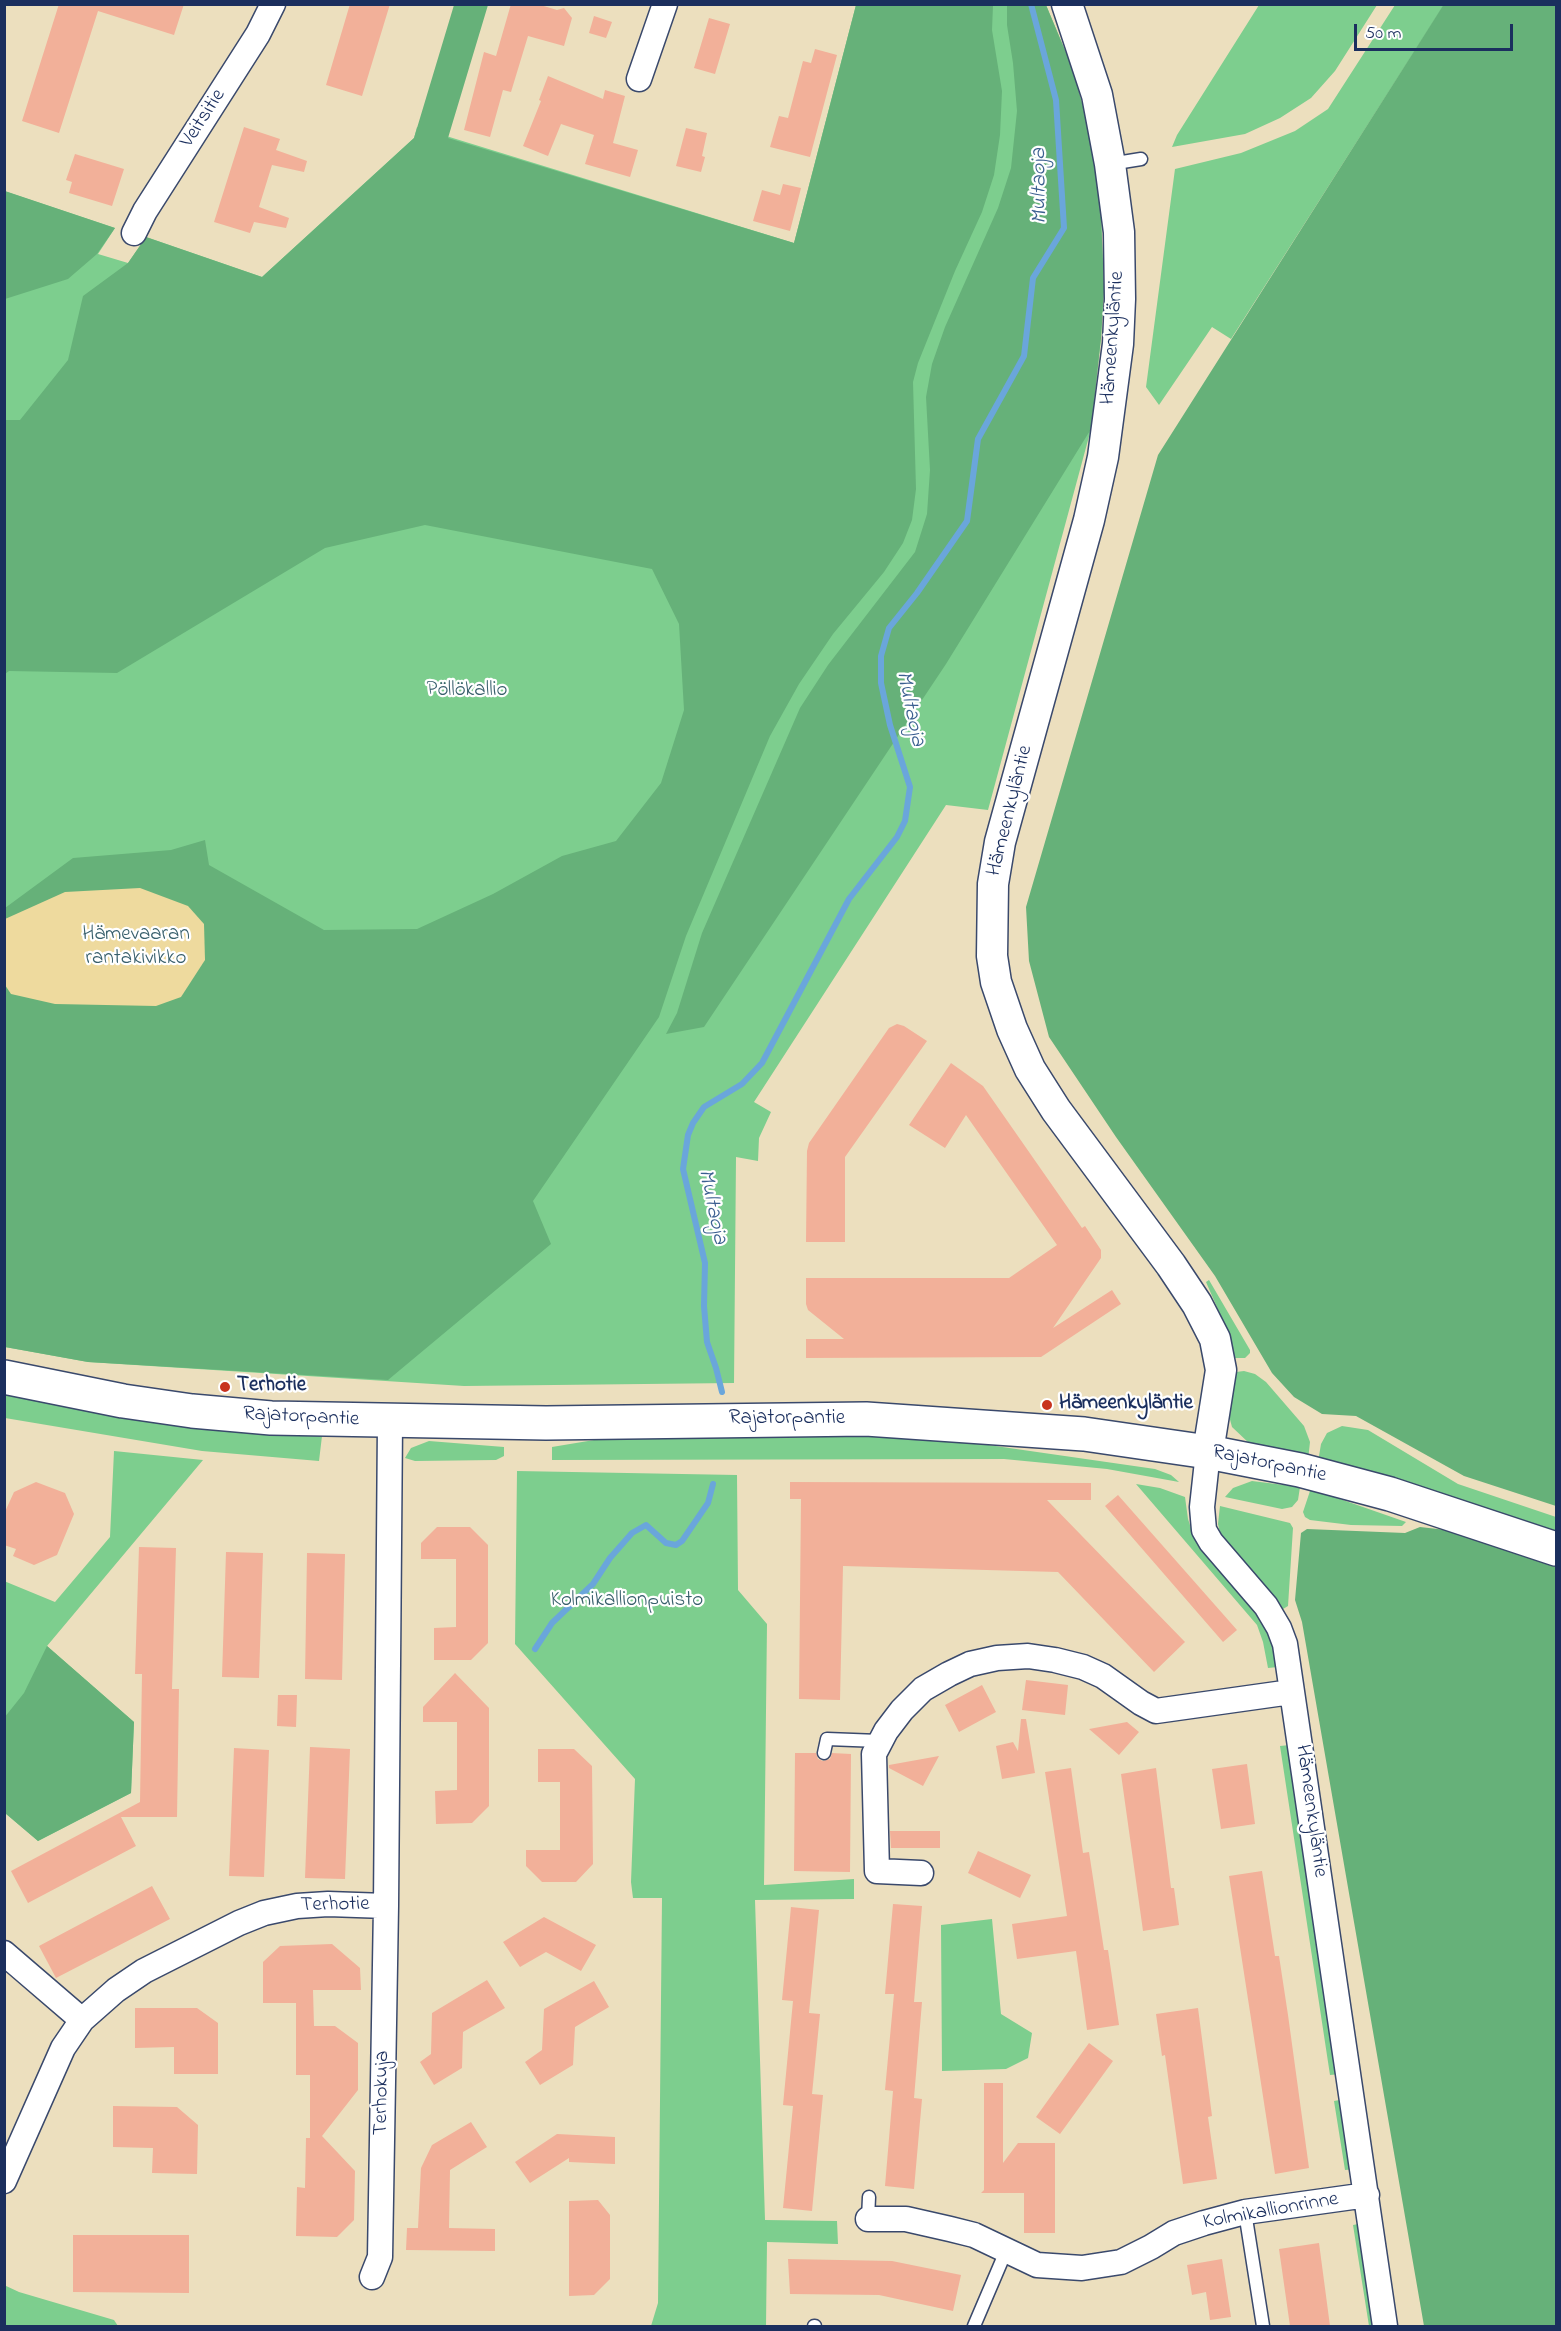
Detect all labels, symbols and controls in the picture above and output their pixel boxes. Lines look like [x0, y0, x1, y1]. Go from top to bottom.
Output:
scale bar [1357, 12, 1516, 50]
text: 50 m [1365, 21, 1402, 47]
street label: Veitsitie [176, 85, 232, 153]
water label: Multaoja [1027, 148, 1055, 224]
street label: Hämeenkyläntie [1097, 270, 1131, 406]
water label: Multaoja [888, 669, 930, 749]
park label: Pöllökallio [427, 679, 507, 705]
street label: Hämeenkyläntie [983, 743, 1039, 879]
park label: Hämevaaran rantakivikko [82, 923, 190, 973]
water label: Multaoja [690, 1167, 732, 1247]
place label: Terhotie [237, 1374, 306, 1400]
marker: Terhotie [218, 1380, 232, 1394]
place label: Hämeenkyläntie [1059, 1392, 1193, 1418]
marker: Hämeenkyläntie [1040, 1398, 1054, 1412]
street label: Rajatorpantie [242, 1402, 360, 1434]
street label: Rajatorpantie [729, 1407, 845, 1433]
street label: Rajatorpantie [1209, 1441, 1329, 1489]
park label: Kolmikallionpuisto [551, 1589, 703, 1615]
street label: Hämeenkyläntie [1288, 1743, 1332, 1879]
street label: Terhotie [300, 1893, 370, 1919]
street label: Terhokuja [370, 2050, 396, 2136]
street label: Kolmikallionrinne [1201, 2188, 1341, 2236]

